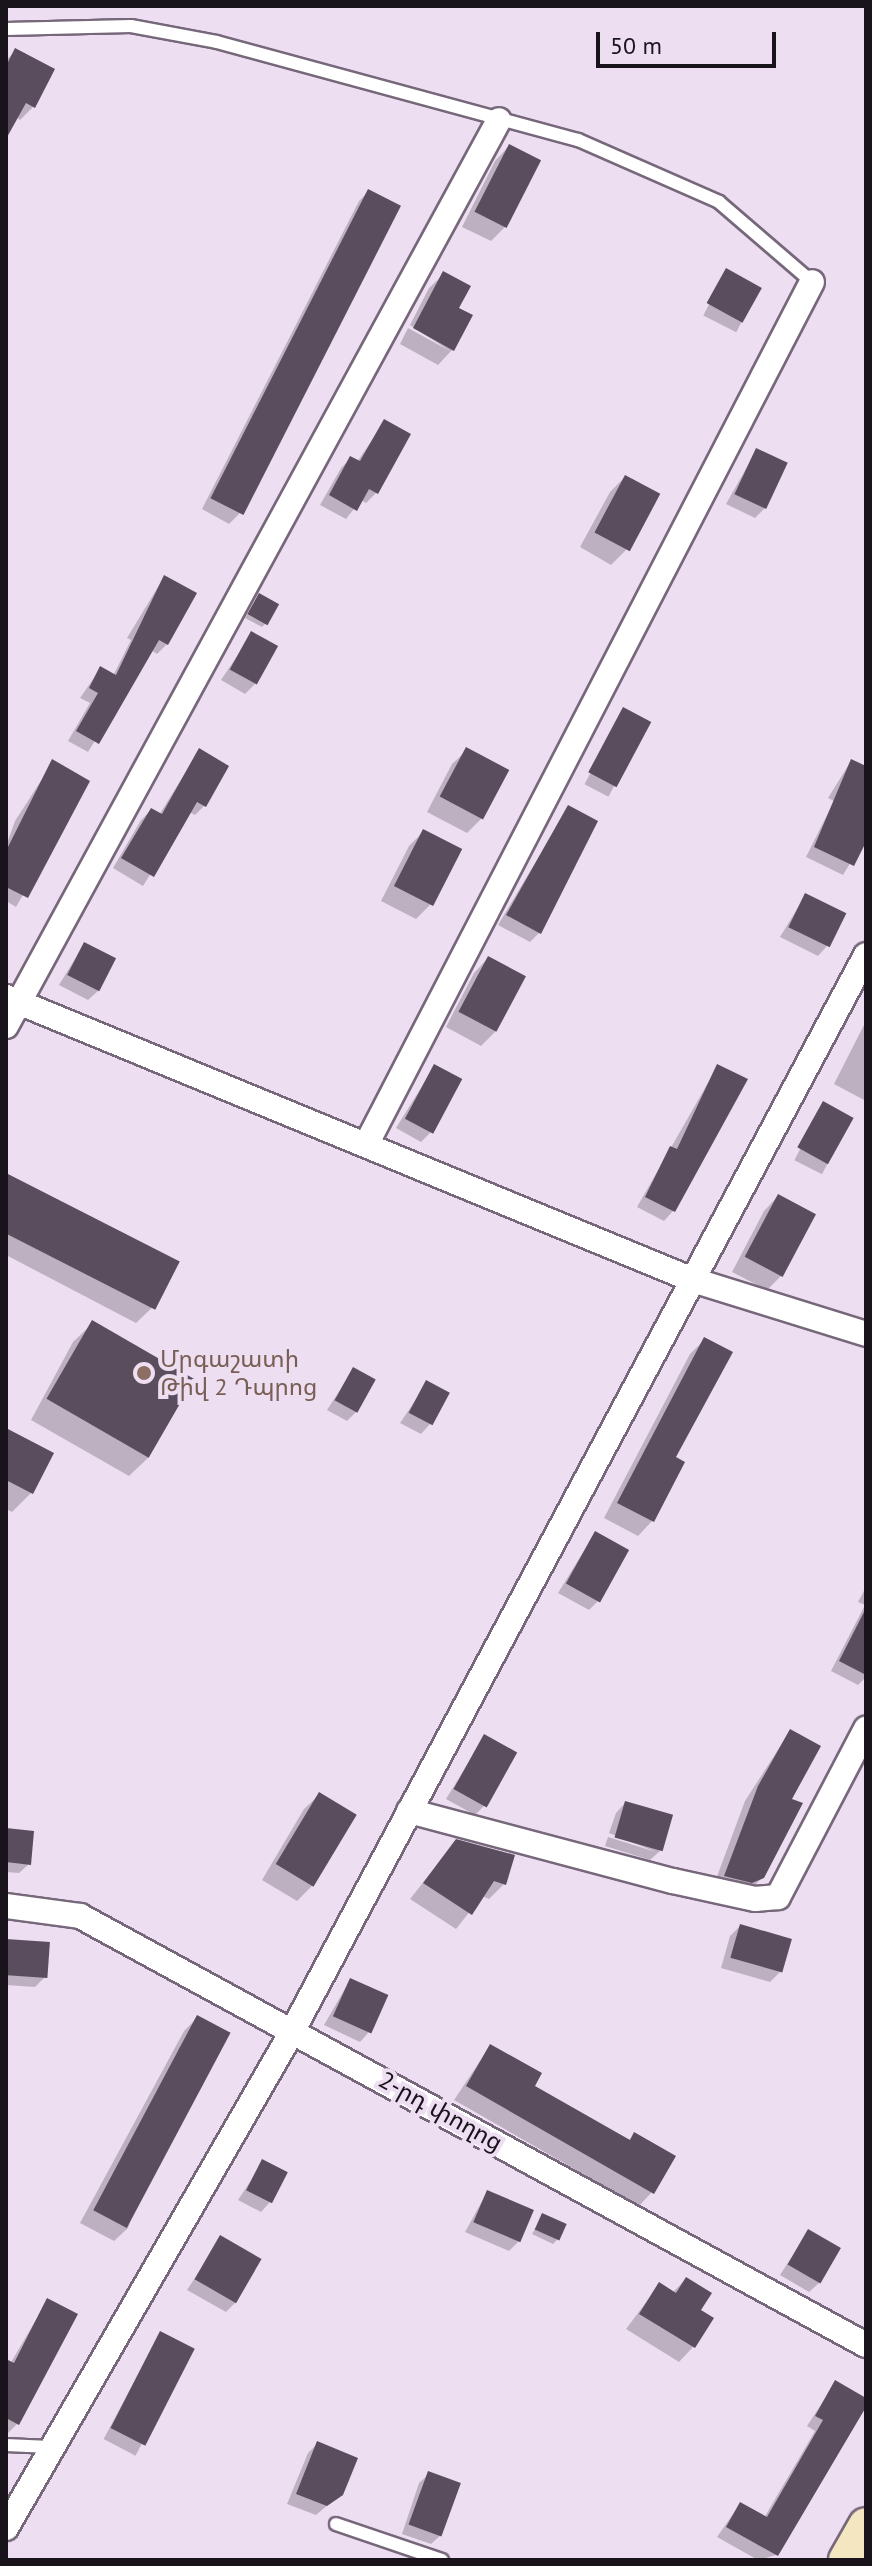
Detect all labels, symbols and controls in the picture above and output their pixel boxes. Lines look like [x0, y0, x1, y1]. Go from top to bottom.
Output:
scale bar [600, 16, 780, 66]
text: 50 m [610, 30, 662, 61]
place label: Մրգաշատի Թիվ 2 Դպրոց [160, 1345, 317, 1401]
marker: Մրգաշատի Թիվ 2 Դպրոց [135, 1364, 153, 1382]
street label: 2-րդ փողոց [374, 2065, 508, 2157]

